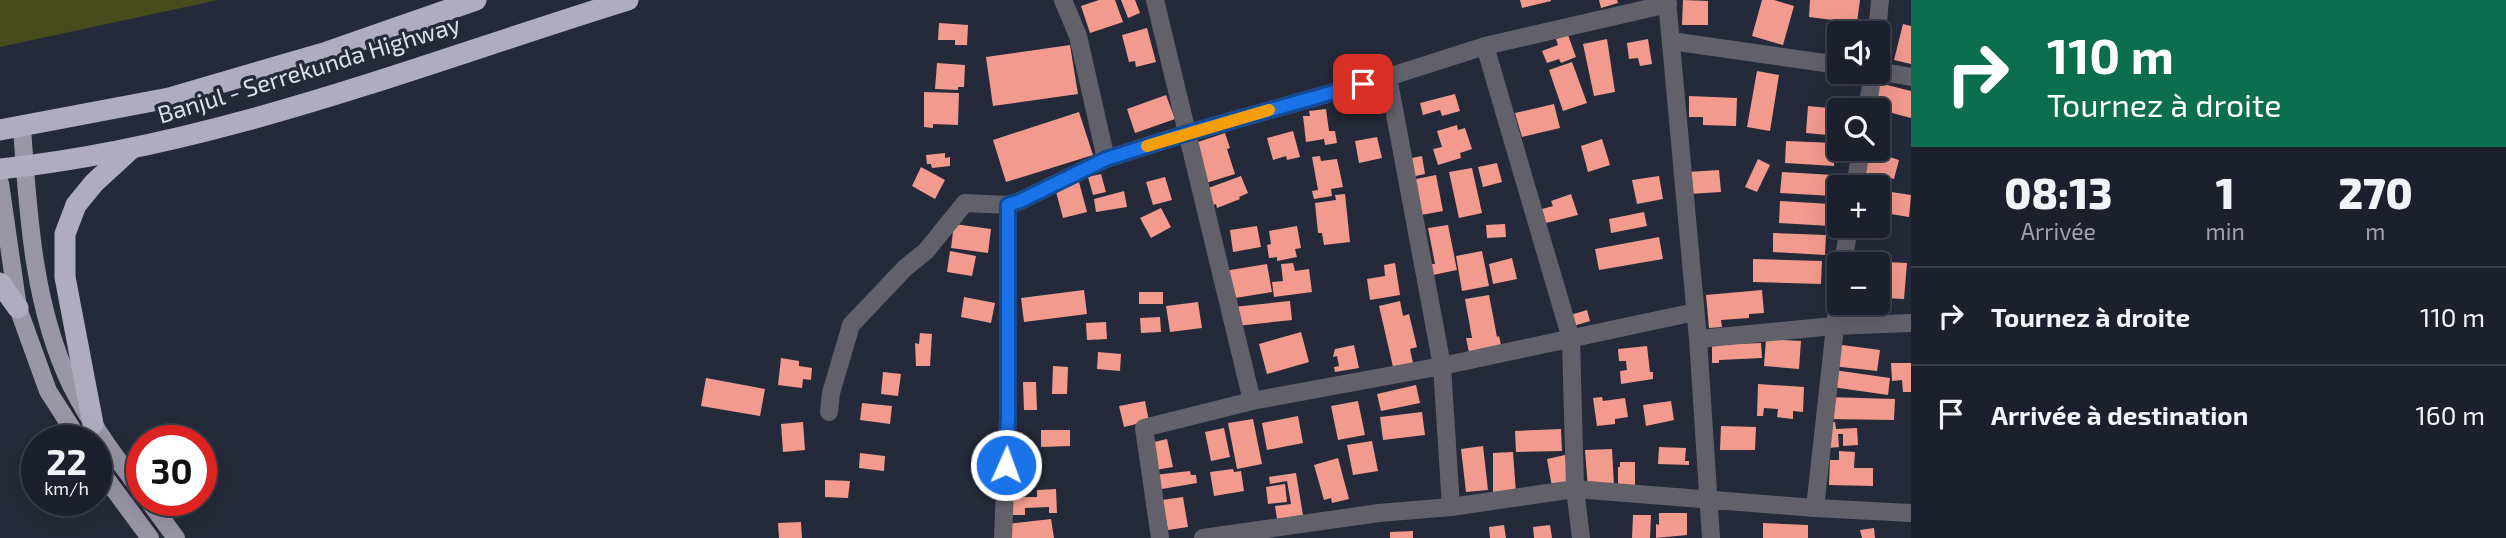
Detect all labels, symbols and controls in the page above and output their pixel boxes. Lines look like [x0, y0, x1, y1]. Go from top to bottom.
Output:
street label: Banjul - Serrekunda Highway [154, 9, 464, 128]
map controls [1827, 21, 1890, 315]
button: sound [1827, 21, 1890, 84]
text: 110 m [2047, 25, 2174, 84]
icon: right [1932, 28, 2023, 119]
pin [1333, 54, 1393, 114]
icon: arrive [1344, 65, 1382, 103]
text: Tournez à droite [2047, 85, 2281, 123]
button: search [1827, 98, 1890, 161]
text: 08:13 [2004, 167, 2112, 217]
text: 1 [2216, 167, 2235, 217]
text: 270 [2338, 167, 2413, 217]
button: + [1827, 175, 1890, 238]
text: Arrivée [2021, 217, 2096, 245]
text: min [2206, 217, 2245, 245]
text: m [2365, 217, 2385, 245]
button: − [1827, 252, 1890, 315]
icon: right [1932, 297, 1970, 335]
text: Tournez à droite [1991, 301, 2190, 332]
text: 110 m [2420, 301, 2485, 332]
icon: arrive [1932, 395, 1970, 433]
text: Arrivée à destination [1991, 399, 2248, 430]
text: 160 m [2416, 399, 2485, 430]
speed limit sign: 30 [126, 425, 217, 516]
position arrow [969, 428, 1043, 502]
text: 22 [46, 440, 87, 482]
text: km/h [44, 477, 89, 499]

